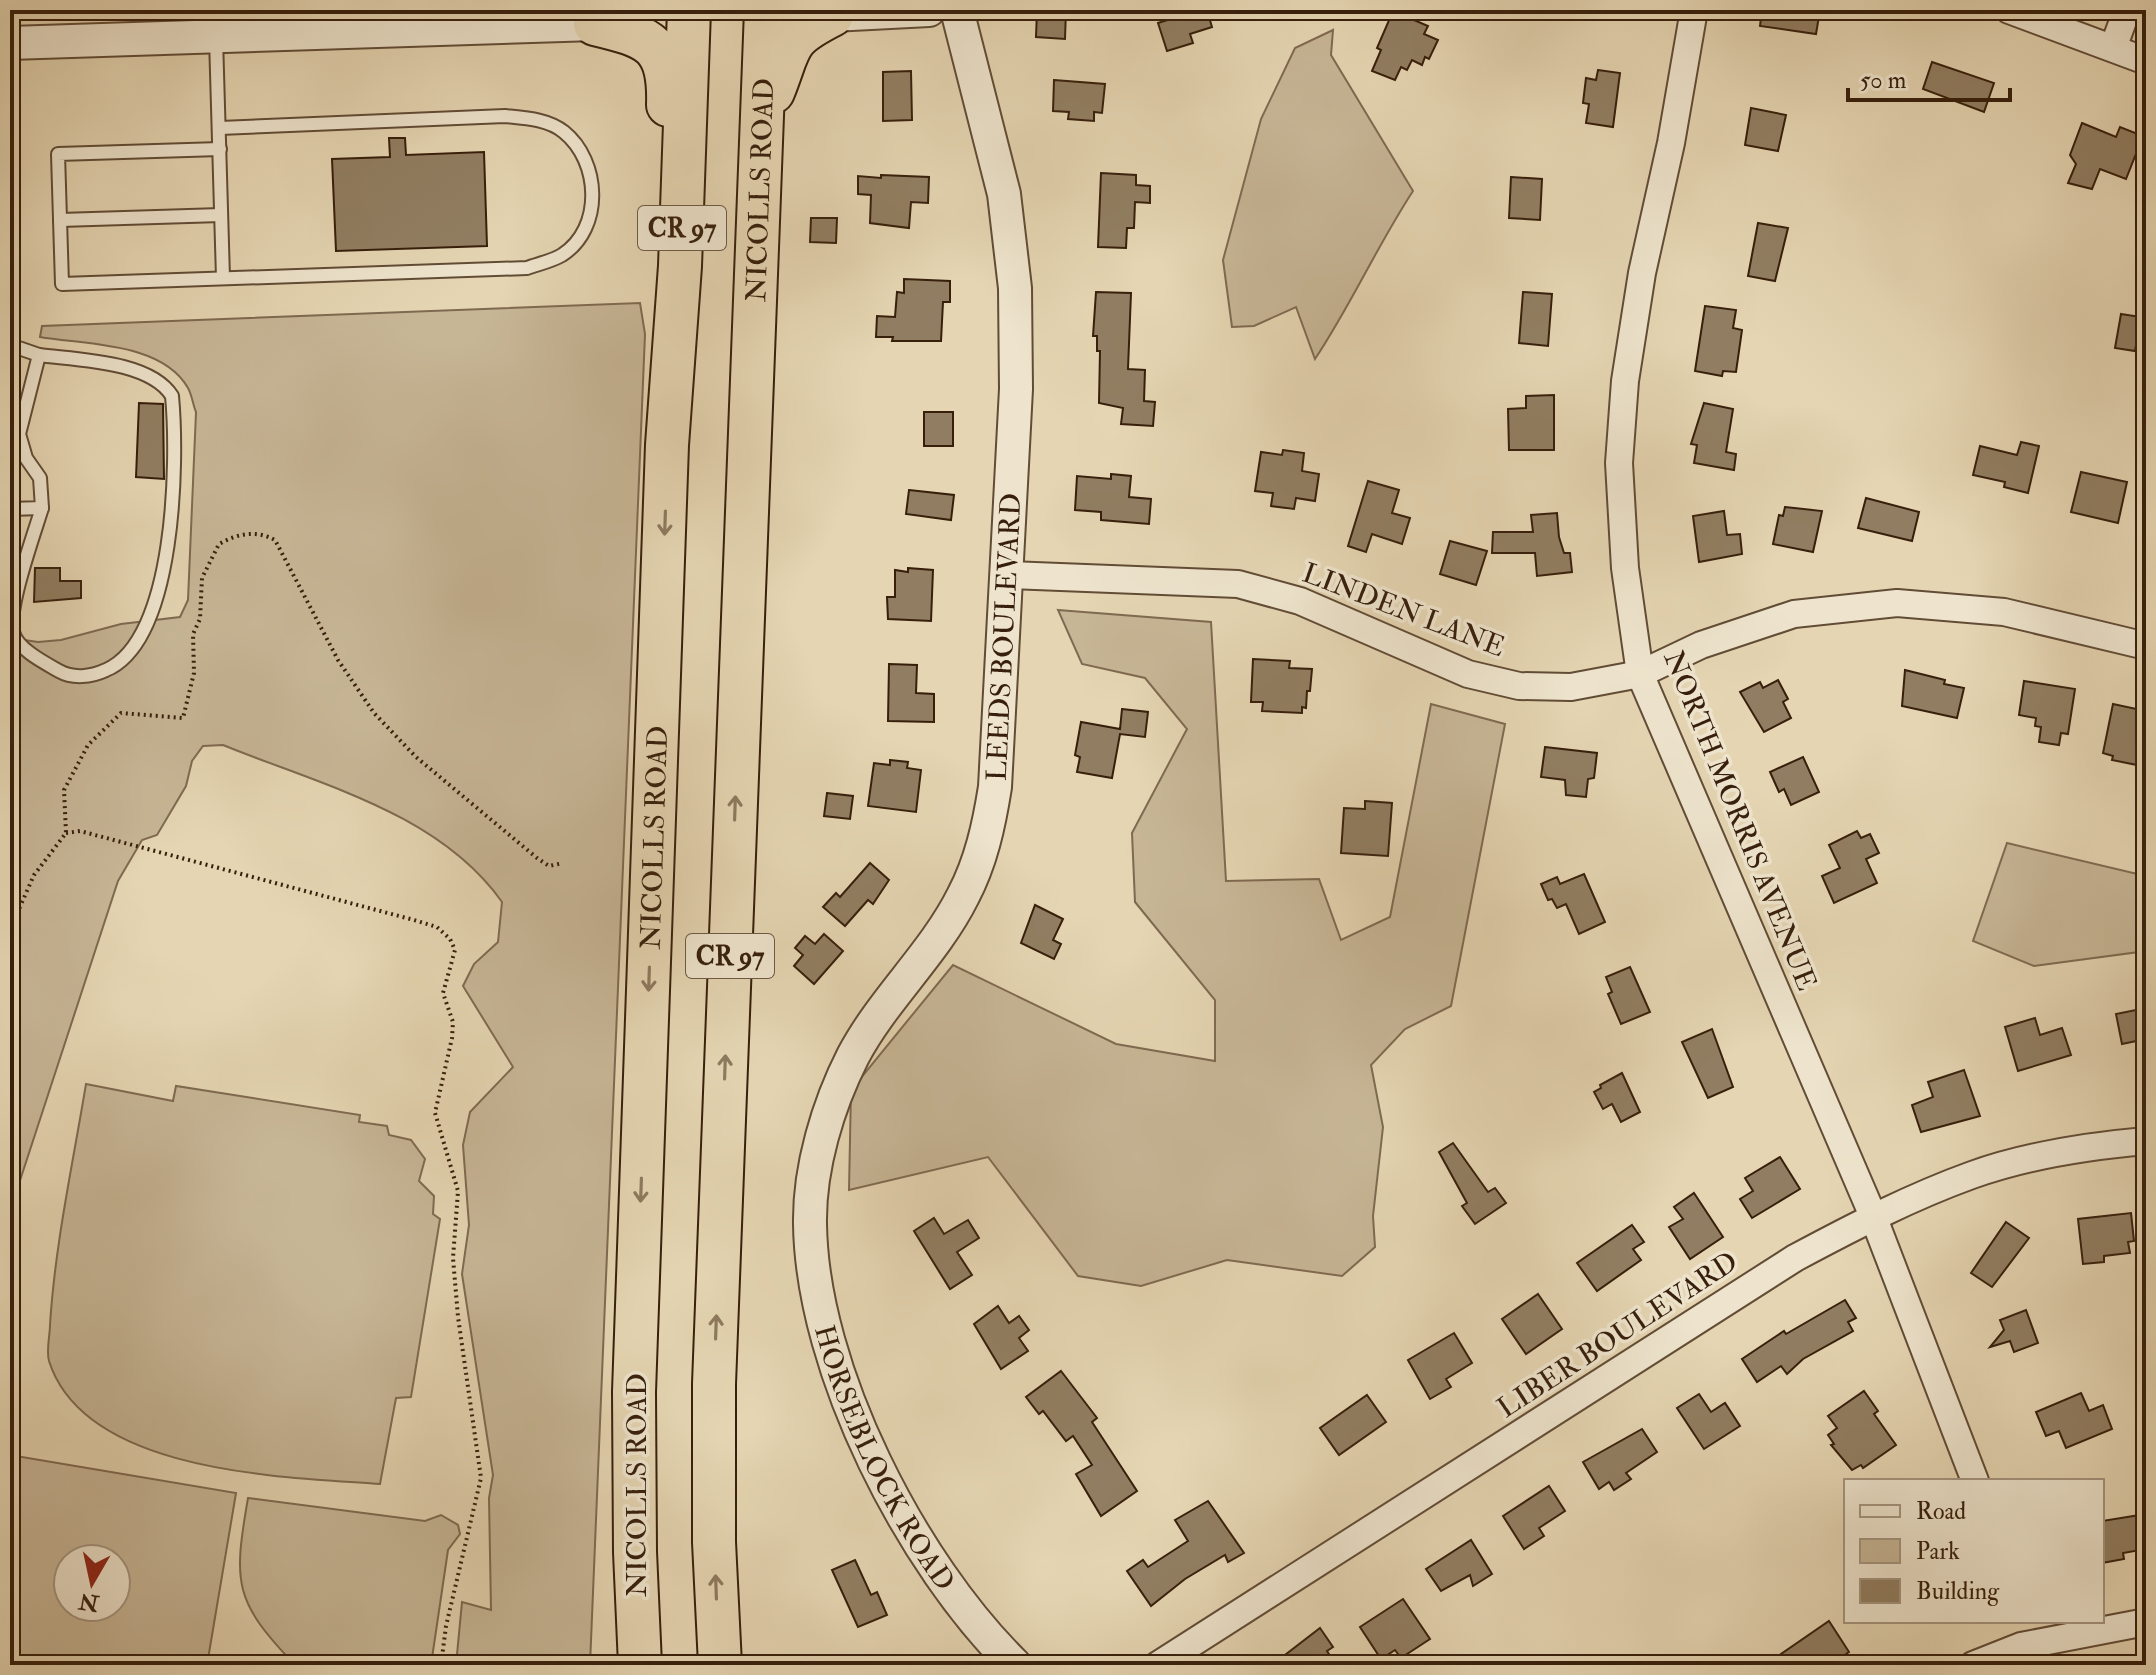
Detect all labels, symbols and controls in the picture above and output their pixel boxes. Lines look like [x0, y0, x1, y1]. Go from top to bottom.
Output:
scale bar [1848, 52, 2010, 102]
text: 50 m [1860, 65, 1907, 96]
street label: NICOLLS ROAD [739, 78, 782, 303]
road number: CR 97 [638, 206, 726, 250]
street label: LEEDS BOULEVARD [979, 492, 1030, 782]
one-way arrow [657, 509, 672, 536]
street label: LINDEN LANE [1297, 556, 1510, 665]
street label: NORTH MORRIS AVENUE [1655, 646, 1824, 995]
street label: NICOLLS ROAD [633, 725, 676, 950]
one-way arrow [728, 795, 743, 822]
road number: CR 97 [686, 934, 774, 978]
one-way arrow [641, 965, 656, 992]
one-way arrow [718, 1054, 733, 1081]
one-way arrow [633, 1176, 648, 1203]
street label: LIBER BOULEVARD [1491, 1244, 1745, 1426]
one-way arrow [708, 1314, 723, 1341]
street label: HORSEBLOCK ROAD [806, 1321, 962, 1598]
street label: NICOLLS ROAD [620, 1373, 655, 1597]
legend [1844, 1479, 2104, 1623]
text: Road [1916, 1496, 1966, 1527]
text: Park [1916, 1536, 1960, 1567]
north arrow [52, 1543, 132, 1623]
one-way arrow [708, 1574, 723, 1601]
text: Building [1916, 1576, 2000, 1607]
text: N [77, 1586, 102, 1617]

